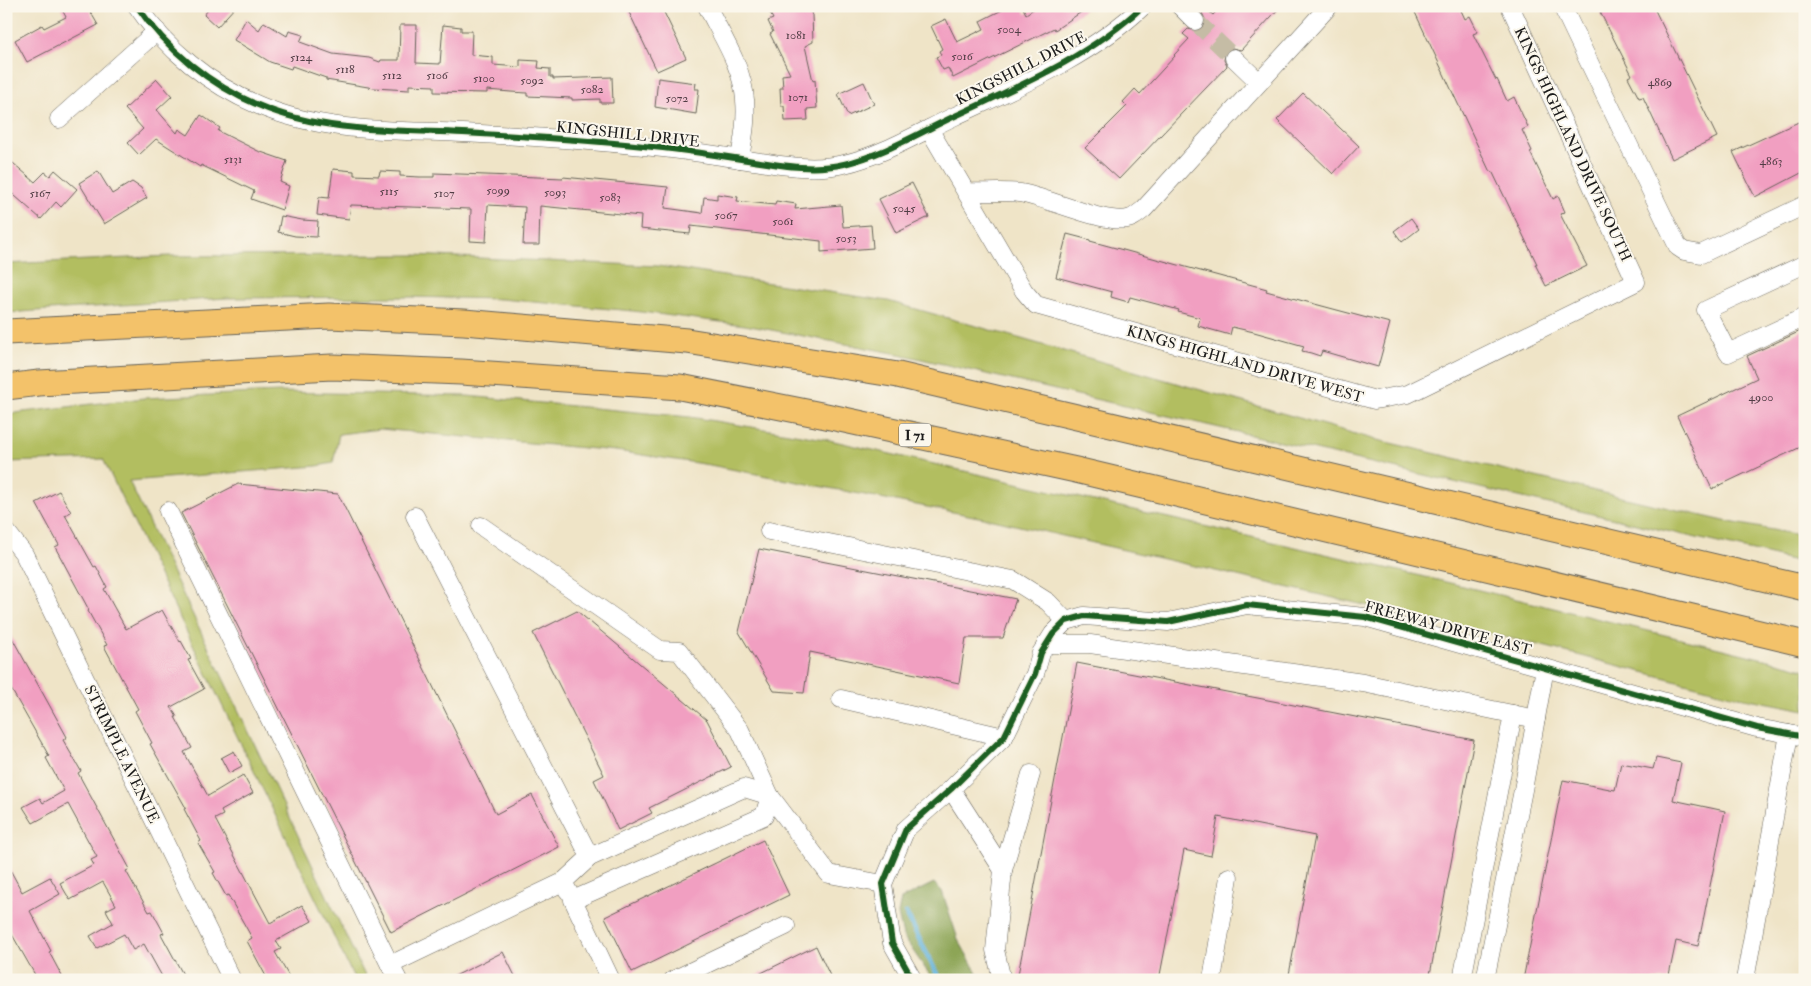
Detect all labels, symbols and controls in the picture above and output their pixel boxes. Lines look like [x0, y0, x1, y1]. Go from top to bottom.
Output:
house number: 5004 [997, 22, 1021, 37]
street label: KINGS HIGHLAND DRIVE SOUTH [1510, 24, 1635, 264]
street label: KINGSHILL DRIVE [953, 27, 1090, 110]
house number: 1081 [786, 28, 806, 43]
house number: 5016 [951, 49, 974, 64]
house number: 5124 [290, 50, 313, 65]
house number: 5118 [335, 62, 355, 77]
house number: 5112 [382, 68, 402, 83]
house number: 5106 [426, 68, 449, 83]
house number: 5100 [473, 71, 495, 86]
house number: 5092 [520, 73, 544, 88]
house number: 4869 [1648, 75, 1672, 90]
house number: 5082 [580, 82, 604, 97]
house number: 1071 [788, 90, 808, 105]
house number: 5072 [666, 91, 688, 106]
street label: KINGSHILL DRIVE [555, 118, 701, 152]
house number: 5131 [224, 152, 242, 167]
house number: 4863 [1760, 154, 1782, 169]
house number: 5099 [486, 183, 510, 198]
house number: 5115 [379, 184, 399, 199]
house number: 5093 [544, 185, 566, 200]
house number: 5167 [29, 186, 51, 201]
house number: 5107 [433, 186, 455, 201]
house number: 5083 [599, 190, 621, 205]
house number: 5045 [892, 201, 916, 216]
house number: 5067 [715, 208, 738, 223]
house number: 5061 [772, 214, 794, 229]
house number: 5053 [835, 231, 857, 246]
street label: KINGS HIGHLAND DRIVE WEST [1124, 322, 1365, 407]
house number: 4900 [1749, 390, 1773, 405]
road number: I 71 [899, 424, 931, 446]
street label: FREEWAY DRIVE EAST [1362, 597, 1533, 660]
street label: STRIMPLE AVENUE [80, 682, 163, 827]

